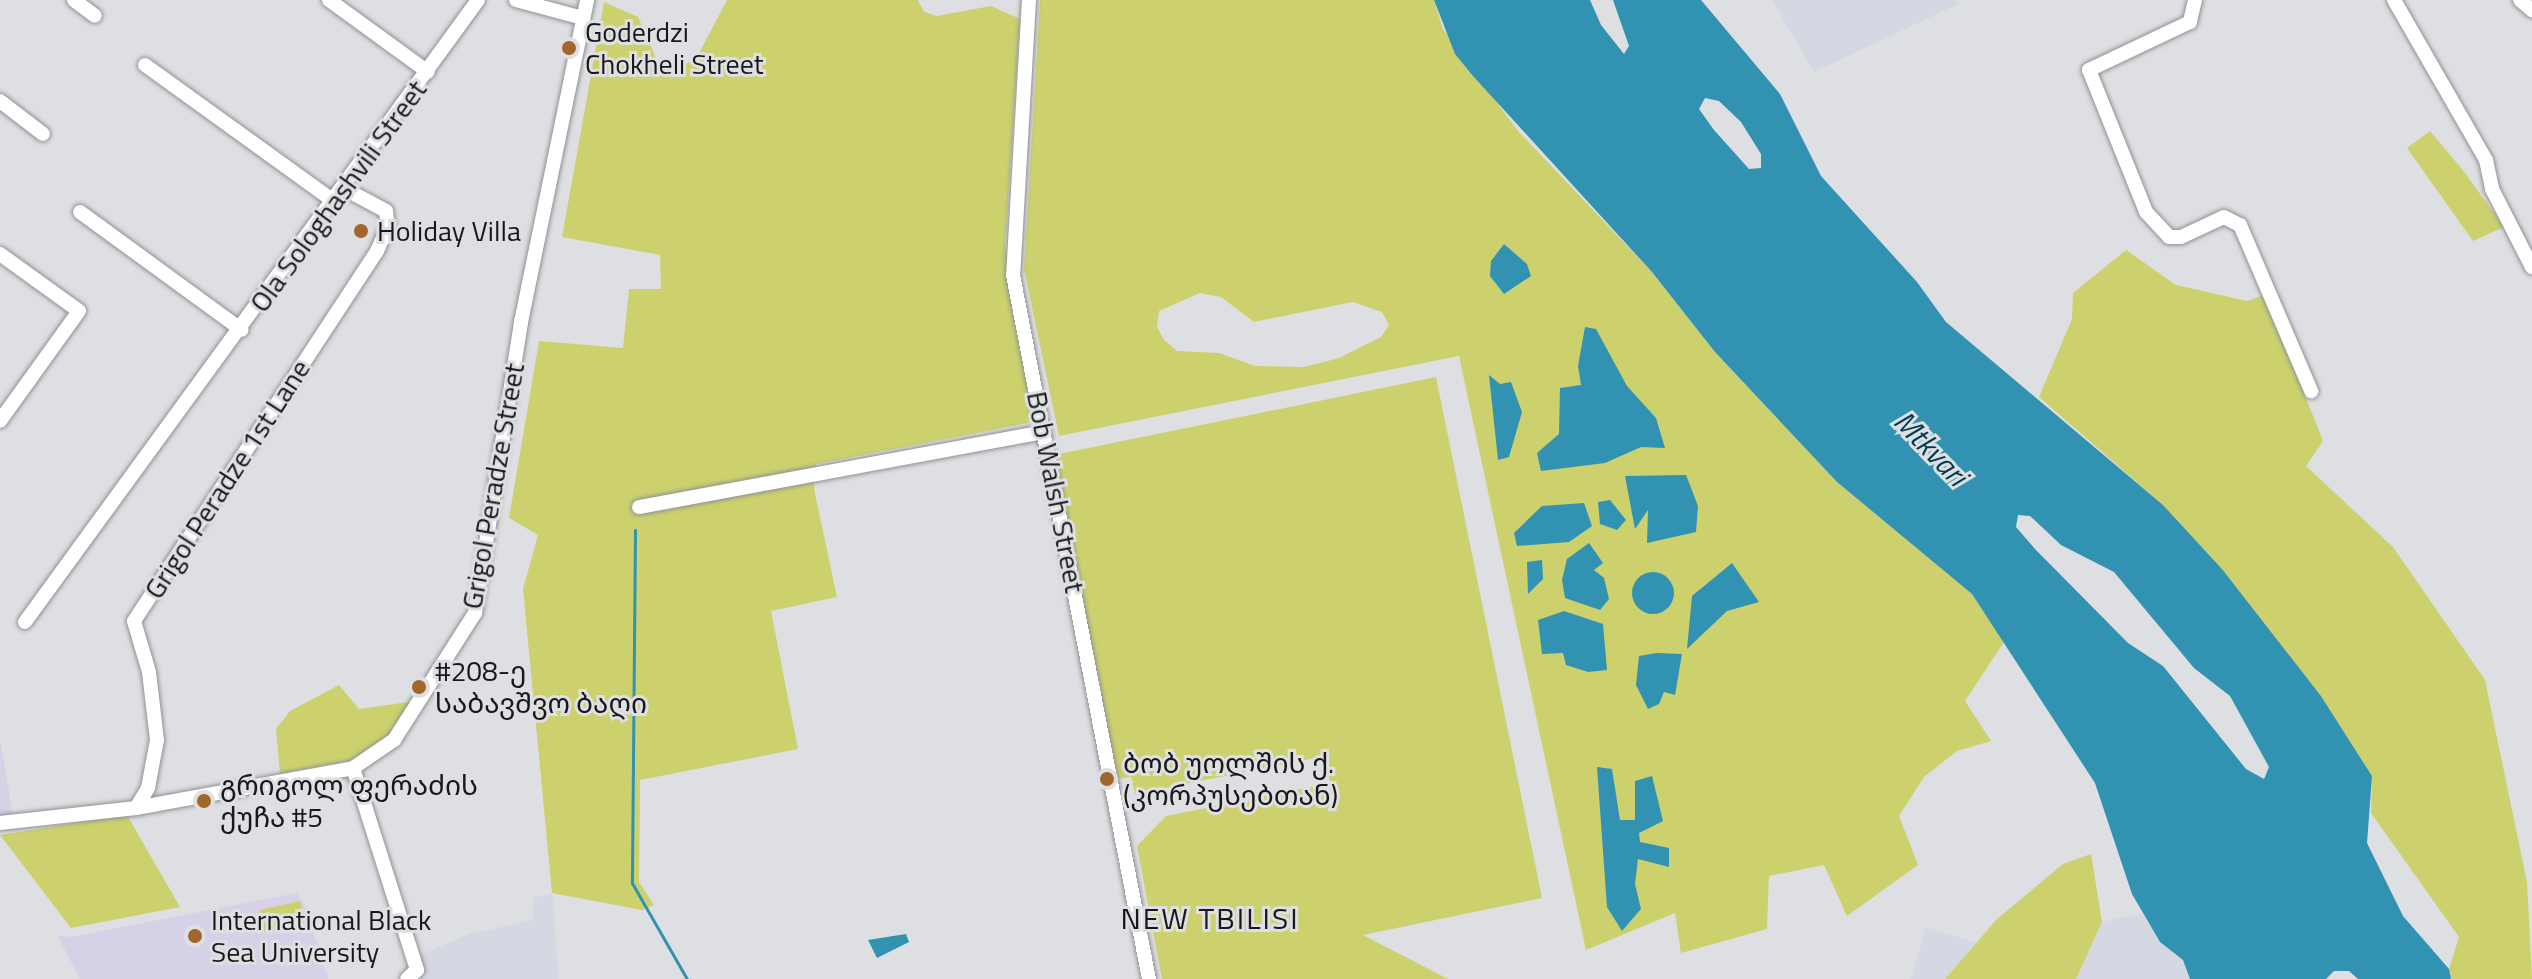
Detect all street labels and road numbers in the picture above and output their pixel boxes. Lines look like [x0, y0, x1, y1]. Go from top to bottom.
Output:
street label: Ola Sologhashvili Street [243, 74, 433, 318]
street label: Grigol Peradze 1st Lane [137, 353, 317, 605]
street label: Grigol Peradze Street [455, 360, 531, 612]
street label: Bob Walsh Street [1020, 389, 1092, 595]

